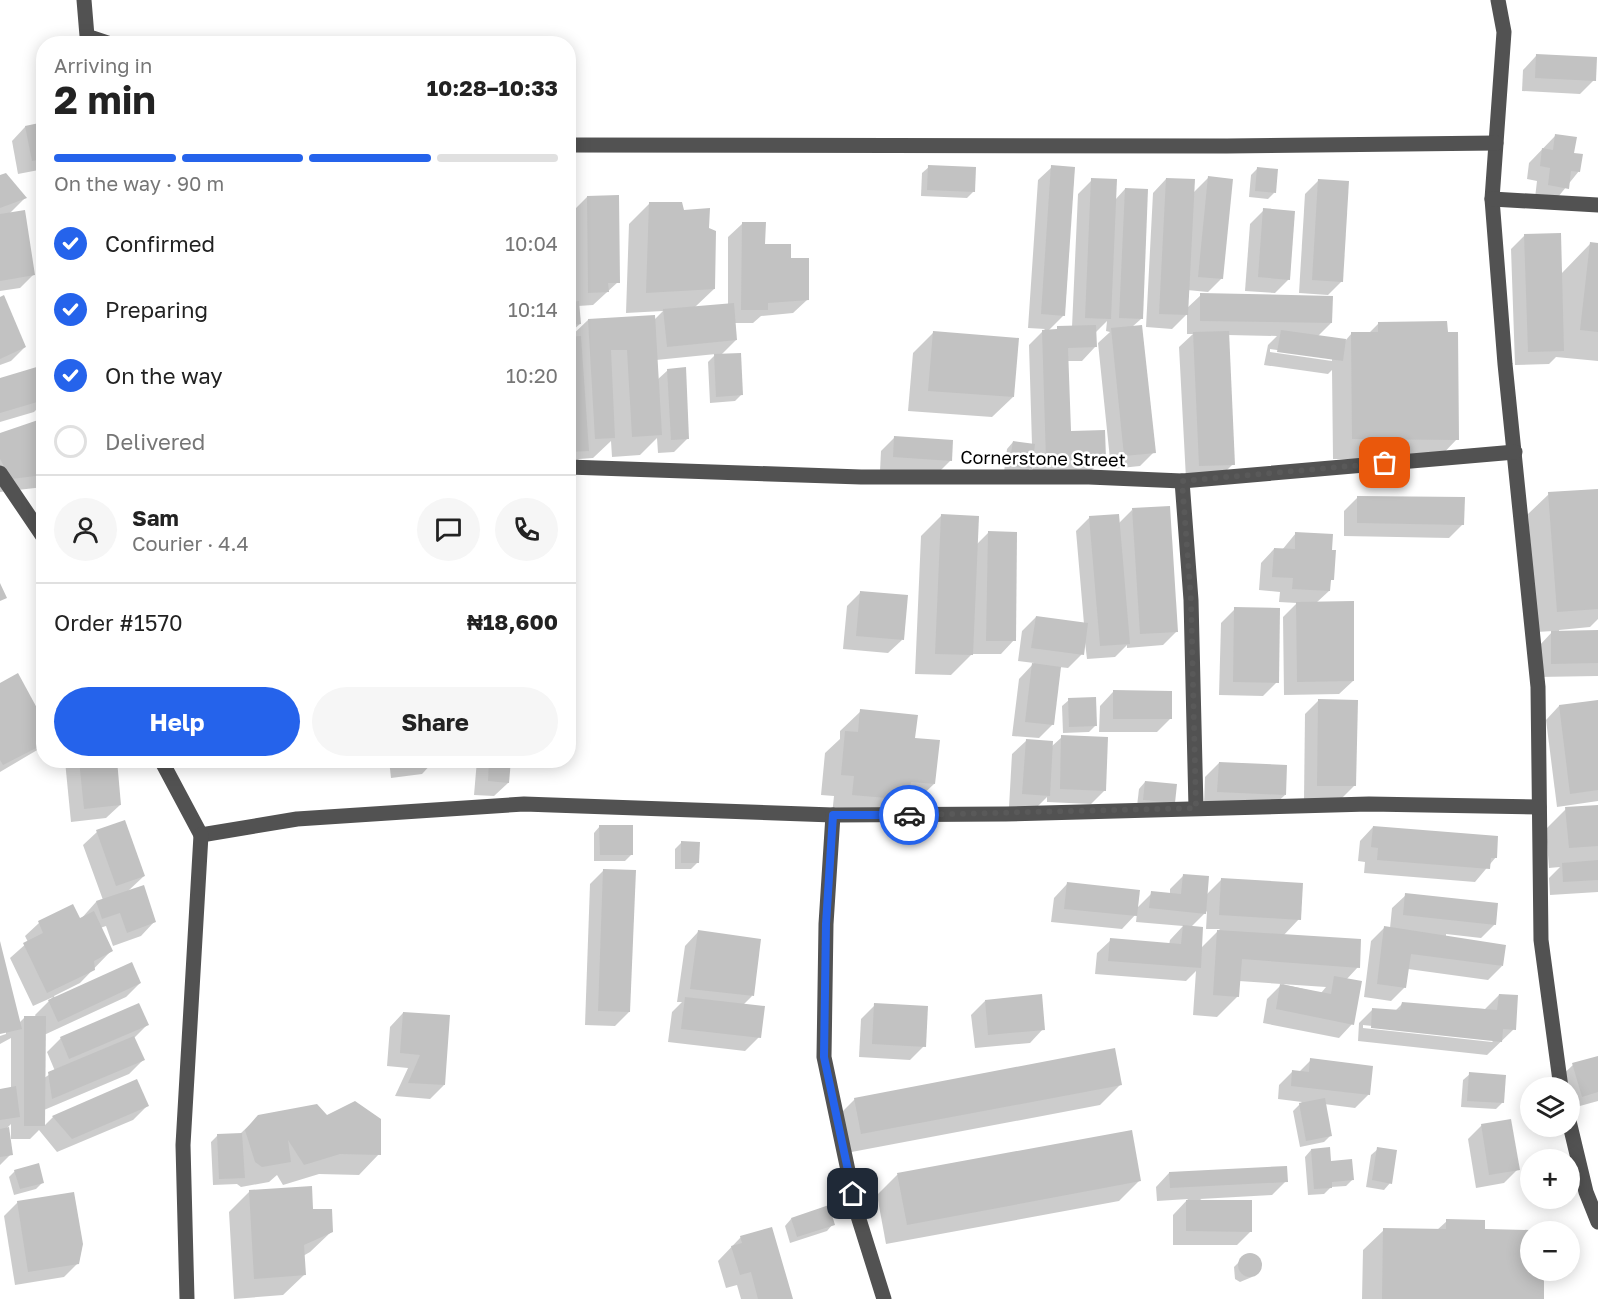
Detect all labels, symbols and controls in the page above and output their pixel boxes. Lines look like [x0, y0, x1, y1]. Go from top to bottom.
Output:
text: Arriving in [54, 53, 152, 77]
text: 10:28–10:33 [427, 74, 558, 101]
text: 2 min [54, 76, 156, 123]
text: On the way · 90 m [54, 171, 224, 195]
icon: check [54, 227, 87, 260]
text: Confirmed [105, 230, 215, 257]
text: 10:04 [505, 231, 558, 255]
icon: check [54, 293, 87, 326]
text: Preparing [105, 296, 208, 323]
text: 10:14 [508, 297, 558, 321]
icon: check [54, 359, 87, 392]
text: On the way [105, 362, 223, 389]
text: 10:20 [506, 363, 558, 387]
text: Delivered [105, 428, 205, 455]
pin [1359, 437, 1410, 488]
street label: Cornerstone Street [960, 446, 1126, 470]
icon: bag [1368, 446, 1401, 479]
button: person [54, 498, 117, 561]
button: chat [417, 498, 480, 561]
button: phone [495, 498, 558, 561]
text: Sam [132, 504, 179, 531]
text: Courier · 4.4 [132, 531, 249, 555]
text: ₦18,600 [467, 608, 558, 635]
text: Order #1570 [54, 609, 183, 636]
button: Help [54, 687, 300, 756]
button: Share [312, 687, 558, 756]
courier [879, 785, 939, 845]
icon: car [893, 799, 926, 832]
map controls [1520, 1077, 1580, 1281]
button: layers [1520, 1077, 1580, 1137]
button: + [1520, 1149, 1580, 1209]
pin [827, 1168, 878, 1219]
icon: home [836, 1177, 869, 1210]
button: − [1520, 1221, 1580, 1281]

